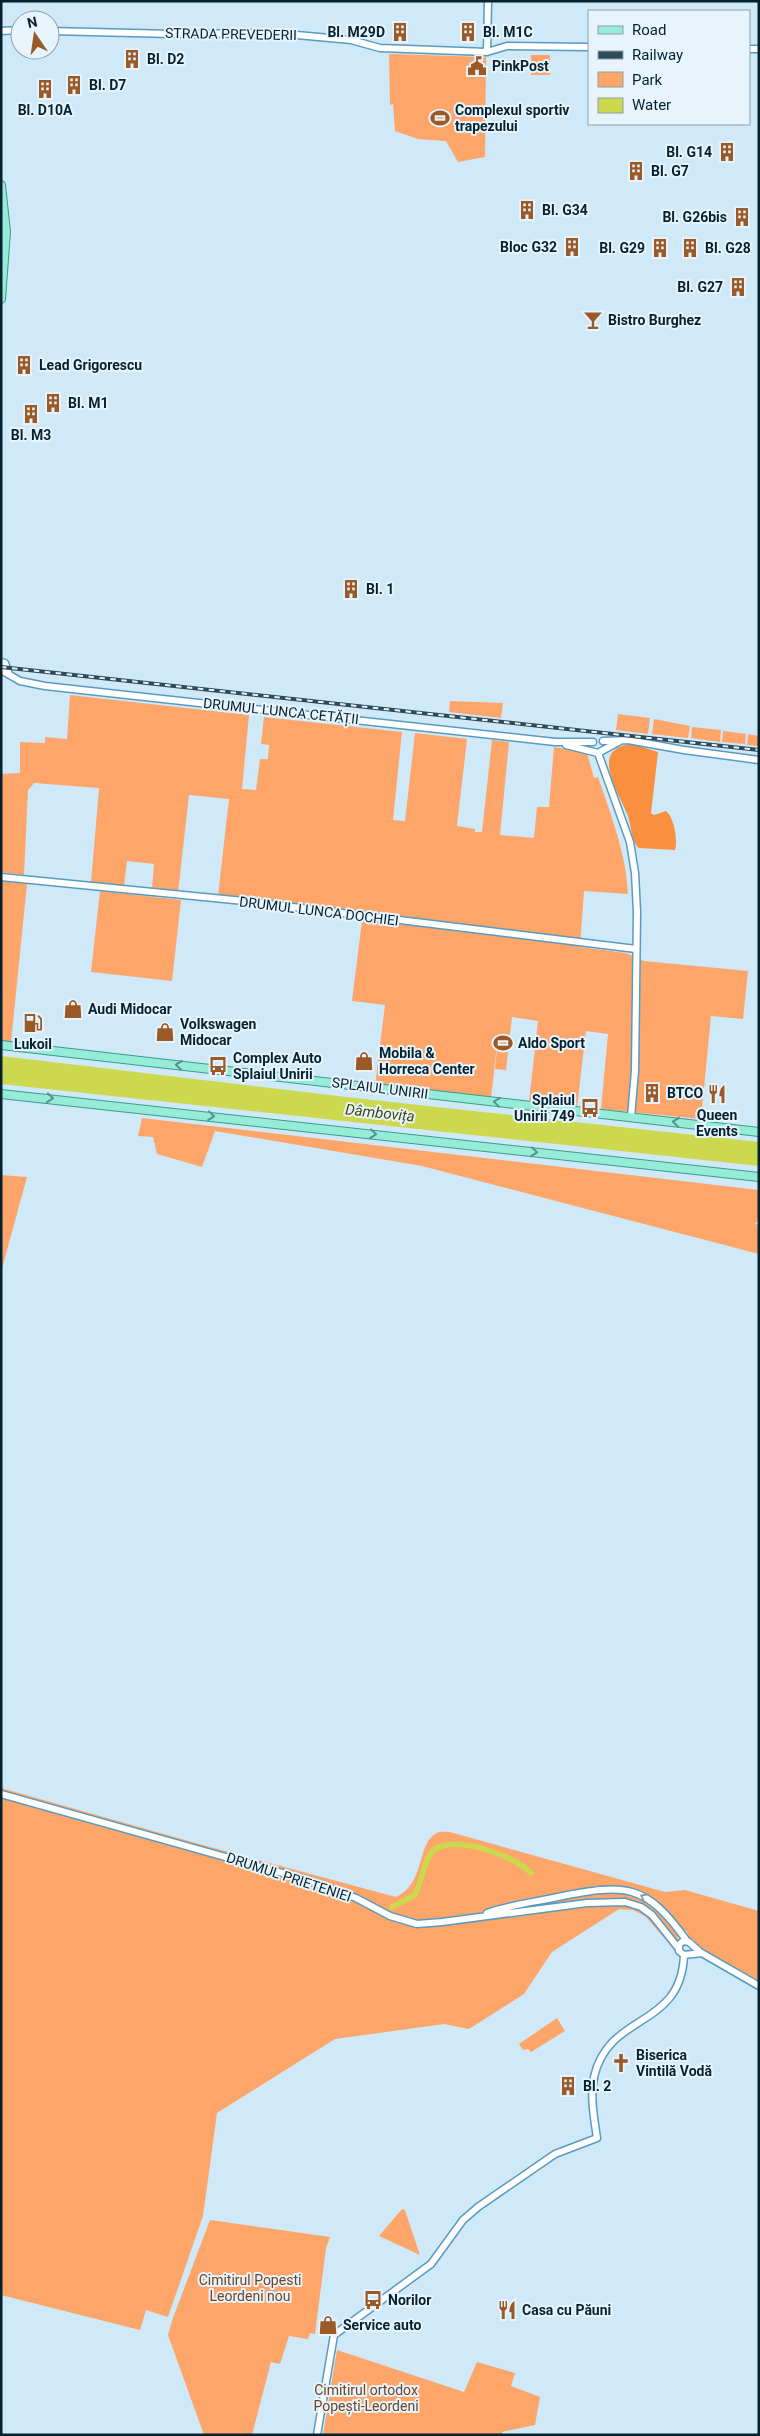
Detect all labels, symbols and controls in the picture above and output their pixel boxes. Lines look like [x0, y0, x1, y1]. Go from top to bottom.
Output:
north arrow [10, 10, 60, 60]
legend [588, 10, 750, 125]
text: N [25, 13, 39, 31]
building icon: Bl. M29D [389, 21, 411, 43]
building icon: Bl. M1C [457, 21, 479, 43]
text: Road [632, 21, 666, 39]
place label: Bl. M29D [327, 24, 385, 40]
place label: Bl. M1C [483, 24, 533, 40]
street label: STRADA PREVEDERII [165, 25, 297, 43]
text: Railway [632, 46, 683, 64]
building icon: Bl. D2 [121, 48, 143, 70]
place label: Bl. D2 [147, 51, 184, 67]
public building icon: PinkPost [466, 55, 488, 77]
place label: PinkPost [492, 58, 549, 74]
text: Park [632, 71, 663, 89]
building icon: Bl. D7 [63, 74, 85, 96]
place label: Bl. D7 [89, 77, 126, 93]
building icon: Bl. D10A [34, 78, 56, 100]
text: Water [632, 96, 671, 114]
place label: Bl. D10A [18, 102, 73, 118]
place label: Complexul sportiv trapezului [455, 102, 569, 134]
sports icon: Complexul sportiv trapezului [429, 107, 451, 129]
building icon: Bl. G14 [716, 141, 738, 163]
place label: Bl. G14 [666, 144, 712, 160]
building icon: Bl. G7 [625, 160, 647, 182]
place label: Bl. G7 [651, 163, 689, 179]
building icon: Bl. G34 [516, 199, 538, 221]
place label: Bl. G34 [542, 202, 588, 218]
building icon: Bl. G26bis [731, 206, 753, 228]
place label: Bl. G26bis [662, 209, 727, 225]
building icon: Bloc G32 [561, 236, 583, 258]
building icon: Bl. G29 [649, 237, 671, 259]
building icon: Bl. G28 [679, 237, 701, 259]
place label: Bloc G32 [500, 239, 557, 255]
place label: Bl. G29 [599, 240, 645, 256]
place label: Bl. G28 [705, 240, 751, 256]
building icon: Bl. G27 [727, 276, 749, 298]
place label: Bl. G27 [677, 279, 723, 295]
bar icon: Bistro Burghez [582, 309, 604, 331]
place label: Bistro Burghez [608, 312, 701, 328]
building icon: Lead Grigorescu [13, 354, 35, 376]
place label: Lead Grigorescu [39, 357, 142, 373]
building icon: Bl. M1 [42, 392, 64, 414]
place label: Bl. M1 [68, 395, 108, 411]
building icon: Bl. M3 [20, 403, 42, 425]
place label: Bl. M3 [11, 427, 51, 443]
building icon: Bl. 1 [340, 578, 362, 600]
place label: Bl. 1 [366, 581, 394, 597]
street label: DRUMUL LUNCA CETĂȚII [202, 695, 360, 728]
street label: DRUMUL LUNCA DOCHIEI [238, 893, 400, 929]
shop icon: Audi Midocar [62, 998, 84, 1020]
place label: Audi Midocar [88, 1001, 172, 1017]
fuel station icon: Lukoil [22, 1012, 44, 1034]
place label: Volkswagen Midocar [180, 1016, 256, 1048]
shop icon: Volkswagen Midocar [154, 1021, 176, 1043]
sports icon: Aldo Sport [492, 1032, 514, 1054]
place label: Aldo Sport [518, 1035, 585, 1051]
place label: Lukoil [14, 1036, 52, 1052]
place label: Mobila & Horreca Center [379, 1045, 475, 1077]
place label: Complex Auto Splaiul Unirii [233, 1050, 322, 1082]
shop icon: Mobila & Horreca Center [353, 1050, 375, 1072]
bus stop icon: Complex Auto Splaiul Unirii [207, 1055, 229, 1077]
one-way arrow [174, 1060, 182, 1071]
street label: SPLAIUL UNIRII [331, 1074, 429, 1102]
building icon: BTCO [641, 1082, 663, 1104]
restaurant icon: Queen Events [706, 1083, 728, 1105]
place label: BTCO [667, 1085, 703, 1101]
place label: Splaiul Unirii 749 [514, 1092, 575, 1124]
one-way arrow [46, 1093, 54, 1104]
one-way arrow [492, 1097, 500, 1108]
bus stop icon: Splaiul Unirii 749 [579, 1097, 601, 1119]
water label: Dâmbovița [344, 1100, 416, 1126]
place label: Queen Events [696, 1107, 738, 1139]
one-way arrow [208, 1110, 216, 1121]
one-way arrow [671, 1117, 679, 1128]
one-way arrow [369, 1128, 377, 1139]
one-way arrow [531, 1146, 539, 1157]
street label: DRUMUL PRIETENIEI [225, 1849, 353, 1905]
one-way arrow [641, 1893, 650, 1903]
place label: Biserica Vintilă Vodă [636, 2047, 712, 2079]
church icon: Biserica Vintilă Vodă [610, 2052, 632, 2074]
building icon: Bl. 2 [557, 2075, 579, 2097]
place label: Bl. 2 [583, 2078, 611, 2094]
park label: Cimitirul Popesti Leordeni nou [199, 2272, 301, 2304]
bus stop icon: Norilor [362, 2289, 384, 2311]
place label: Norilor [388, 2292, 431, 2308]
restaurant icon: Casa cu Păuni [496, 2299, 518, 2321]
place label: Casa cu Păuni [522, 2302, 611, 2318]
shop icon: Service auto [317, 2314, 339, 2336]
place label: Service auto [343, 2317, 421, 2333]
park label: Cimitirul ortodox Popești-Leordeni [313, 2382, 419, 2415]

